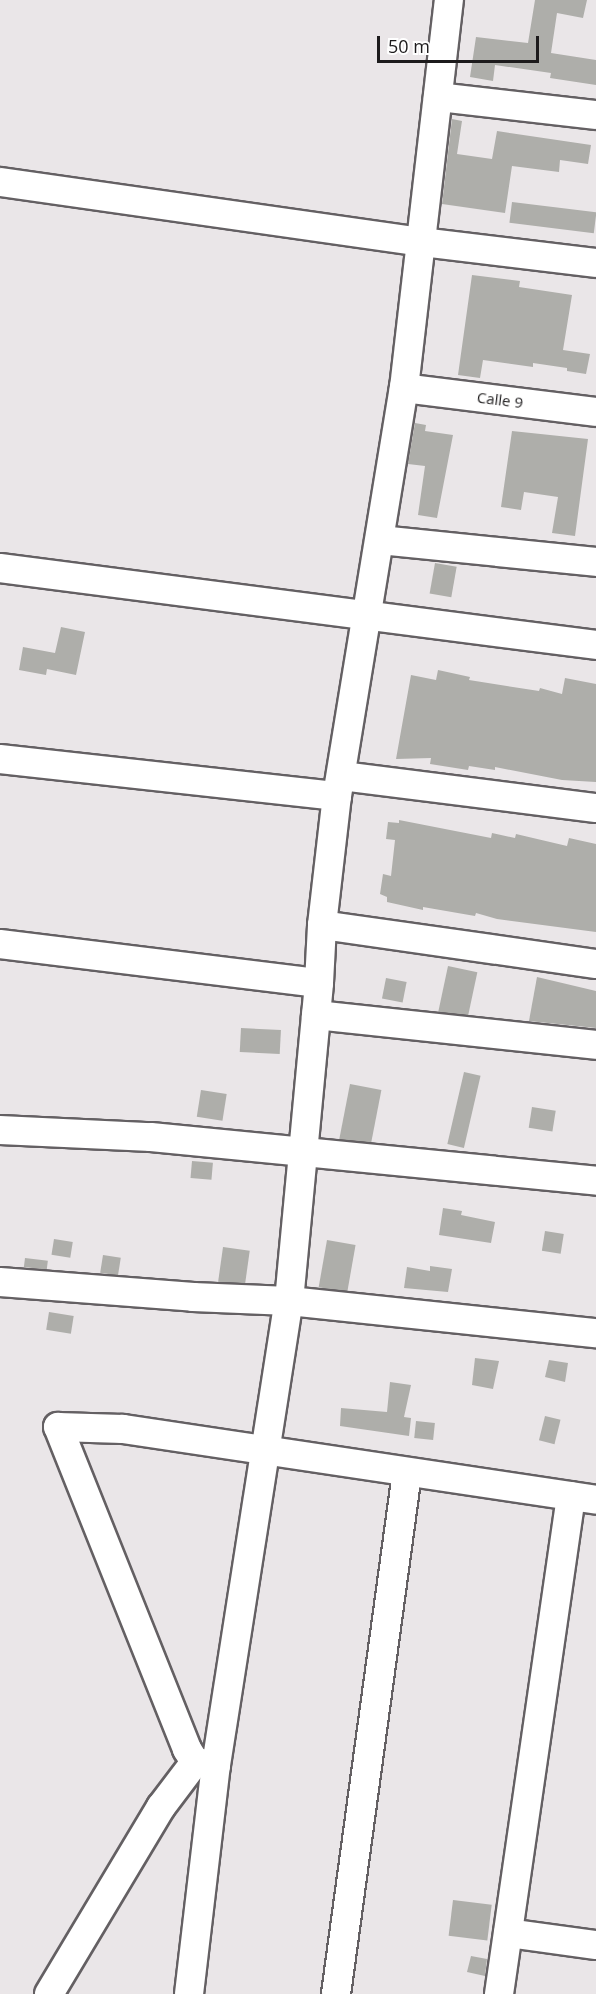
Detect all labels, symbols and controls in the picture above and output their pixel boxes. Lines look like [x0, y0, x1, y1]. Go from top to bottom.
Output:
scale bar [380, 24, 542, 62]
text: 50 m [388, 34, 430, 58]
street label: Calle 9 [476, 388, 524, 412]

